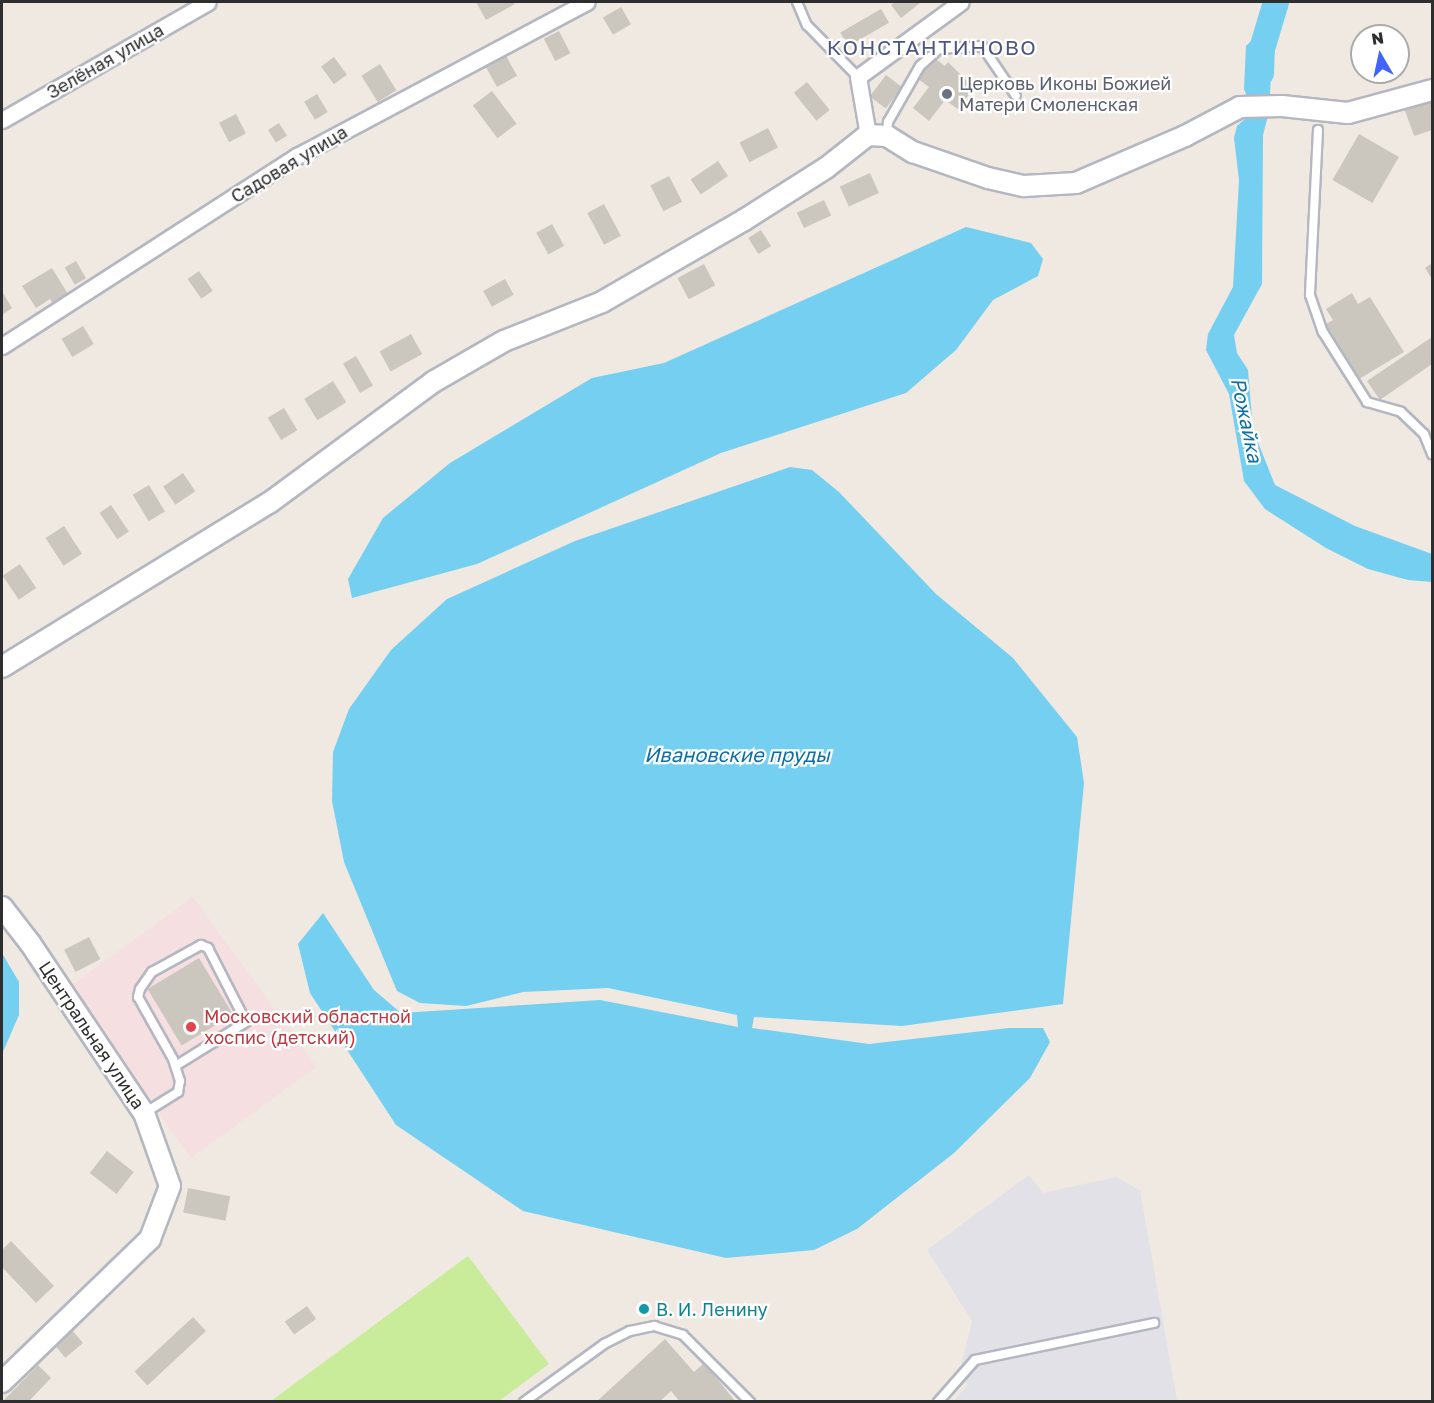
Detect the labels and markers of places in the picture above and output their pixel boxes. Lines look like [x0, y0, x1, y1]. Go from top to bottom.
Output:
place label: Церковь Иконы Божией Матери Смоленская [959, 73, 1171, 116]
marker: Церковь Иконы Божией Матери Смоленская [940, 87, 954, 101]
place label: Московский областной хоспис (детский) [204, 1006, 411, 1048]
marker: Московский областной хоспис (детский) [182, 1018, 200, 1036]
place label: В. И. Ленину [656, 1298, 768, 1320]
marker: В. И. Ленину [637, 1302, 651, 1316]

